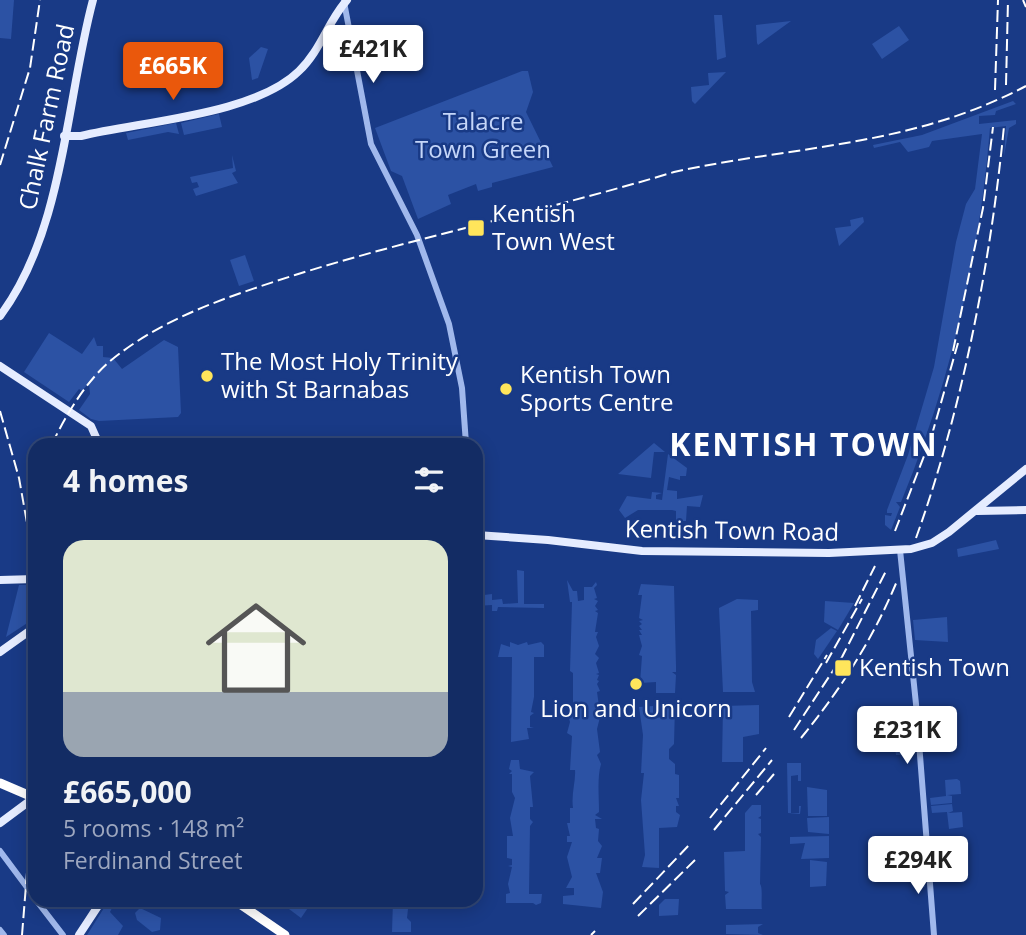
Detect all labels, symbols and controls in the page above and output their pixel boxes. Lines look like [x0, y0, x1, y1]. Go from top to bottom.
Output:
street label: Chalk Farm Road [10, 21, 81, 213]
pin: £421K [324, 25, 422, 85]
text: £421K [339, 32, 407, 64]
pin: £665K [124, 42, 222, 102]
text: £665K [139, 49, 207, 81]
park label: Talacre Town Green [415, 104, 551, 165]
place label: Kentish Town West [492, 196, 615, 257]
marker: Kentish Town West [466, 218, 486, 238]
place label: The Most Holy Trinity with St Barnabas [221, 344, 459, 405]
place label: Kentish Town Sports Centre [520, 357, 673, 418]
marker: The Most Holy Trinity with St Barnabas [199, 368, 215, 384]
marker: Kentish Town Sports Centre [498, 381, 514, 397]
district label: KENTISH TOWN [669, 422, 939, 465]
text: 4 homes [63, 460, 188, 501]
icon: filters [410, 461, 448, 499]
street label: Kentish Town Road [625, 511, 839, 548]
icon: home [193, 585, 319, 711]
place label: Kentish Town [859, 650, 1010, 683]
marker: Kentish Town [833, 658, 853, 678]
marker: Lion and Unicorn [628, 676, 644, 692]
place label: Lion and Unicorn [540, 691, 732, 724]
pin: £231K [858, 706, 956, 766]
text: £231K [873, 713, 941, 745]
text: £665,000 [63, 771, 192, 812]
text: 5 rooms · 148 m² [63, 812, 244, 844]
pin: £294K [869, 836, 967, 896]
text: £294K [884, 843, 952, 875]
text: Ferdinand Street [63, 844, 242, 876]

